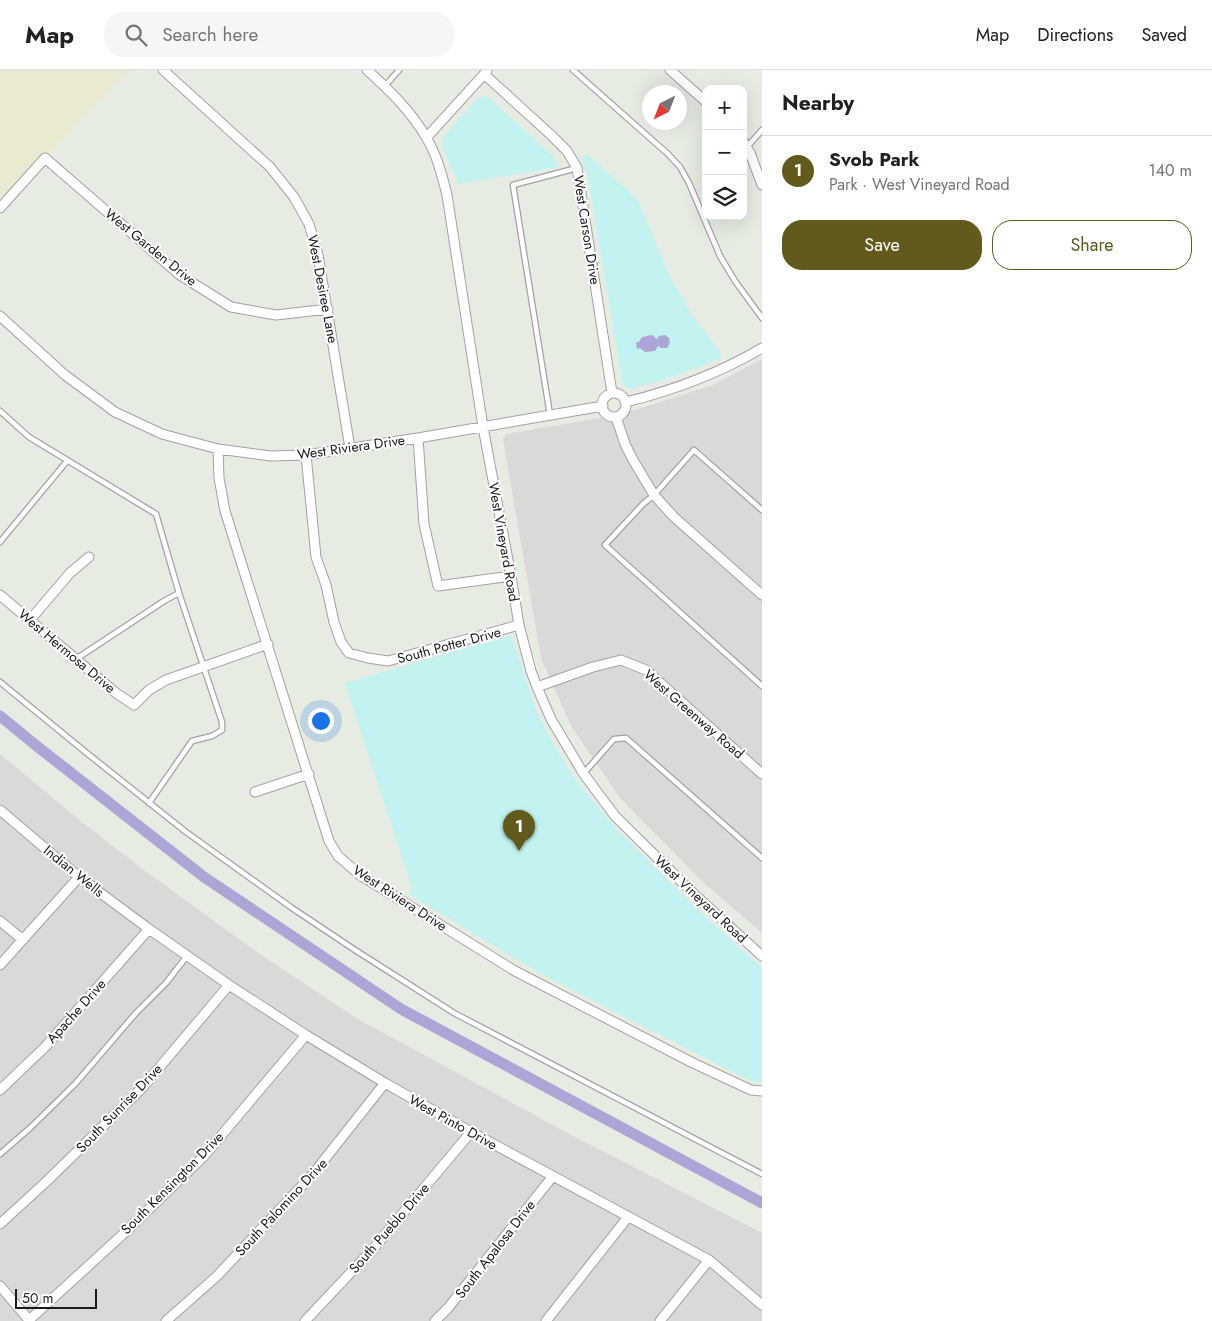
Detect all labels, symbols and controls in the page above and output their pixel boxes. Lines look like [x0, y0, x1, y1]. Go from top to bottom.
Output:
search box [104, 12, 454, 57]
text: Map [25, 17, 74, 52]
icon: search [122, 21, 150, 49]
text: Search here [162, 21, 258, 48]
text: Map [976, 22, 1009, 48]
text: Directions [1037, 22, 1113, 48]
text: Saved [1141, 22, 1187, 48]
north arrow [642, 85, 687, 130]
map controls [702, 85, 747, 220]
button: + [702, 85, 747, 130]
text: Nearby [782, 88, 854, 118]
button: − [702, 130, 747, 175]
text: Svob Park [829, 146, 920, 173]
text: 1 [794, 159, 802, 182]
text: 140 m [1149, 159, 1192, 182]
text: Park · West Vineyard Road [829, 173, 1010, 196]
street label: West Carson Drive [568, 174, 606, 286]
button: layers [702, 175, 747, 220]
street label: West Garden Drive [101, 204, 201, 290]
button: Save [782, 220, 982, 270]
button: Share [992, 220, 1192, 270]
street label: West Desiree Lane [303, 233, 343, 345]
street label: West Riviera Drive [296, 430, 406, 464]
street label: West Vineyard Road [484, 481, 524, 603]
street label: West Hermosa Drive [14, 604, 120, 698]
street label: South Potter Drive [395, 622, 503, 668]
street label: West Greenway Road [639, 665, 749, 763]
your location [308, 708, 334, 734]
pin: 1 [503, 810, 535, 851]
street label: Indian Wells [39, 840, 109, 902]
street label: West Vineyard Road [650, 851, 752, 947]
street label: West Riviera Drive [349, 860, 451, 936]
street label: Apache Drive [42, 974, 110, 1048]
street label: South Sunrise Drive [71, 1059, 167, 1157]
street label: West Pinto Drive [405, 1089, 501, 1155]
street label: South Kensington Drive [116, 1127, 228, 1239]
street label: South Palomino Drive [230, 1154, 332, 1260]
street label: South Pueblo Drive [344, 1179, 434, 1277]
street label: South Apalosa Drive [450, 1196, 540, 1302]
scale bar [15, 1286, 98, 1309]
text: 50 m [22, 1288, 53, 1308]

